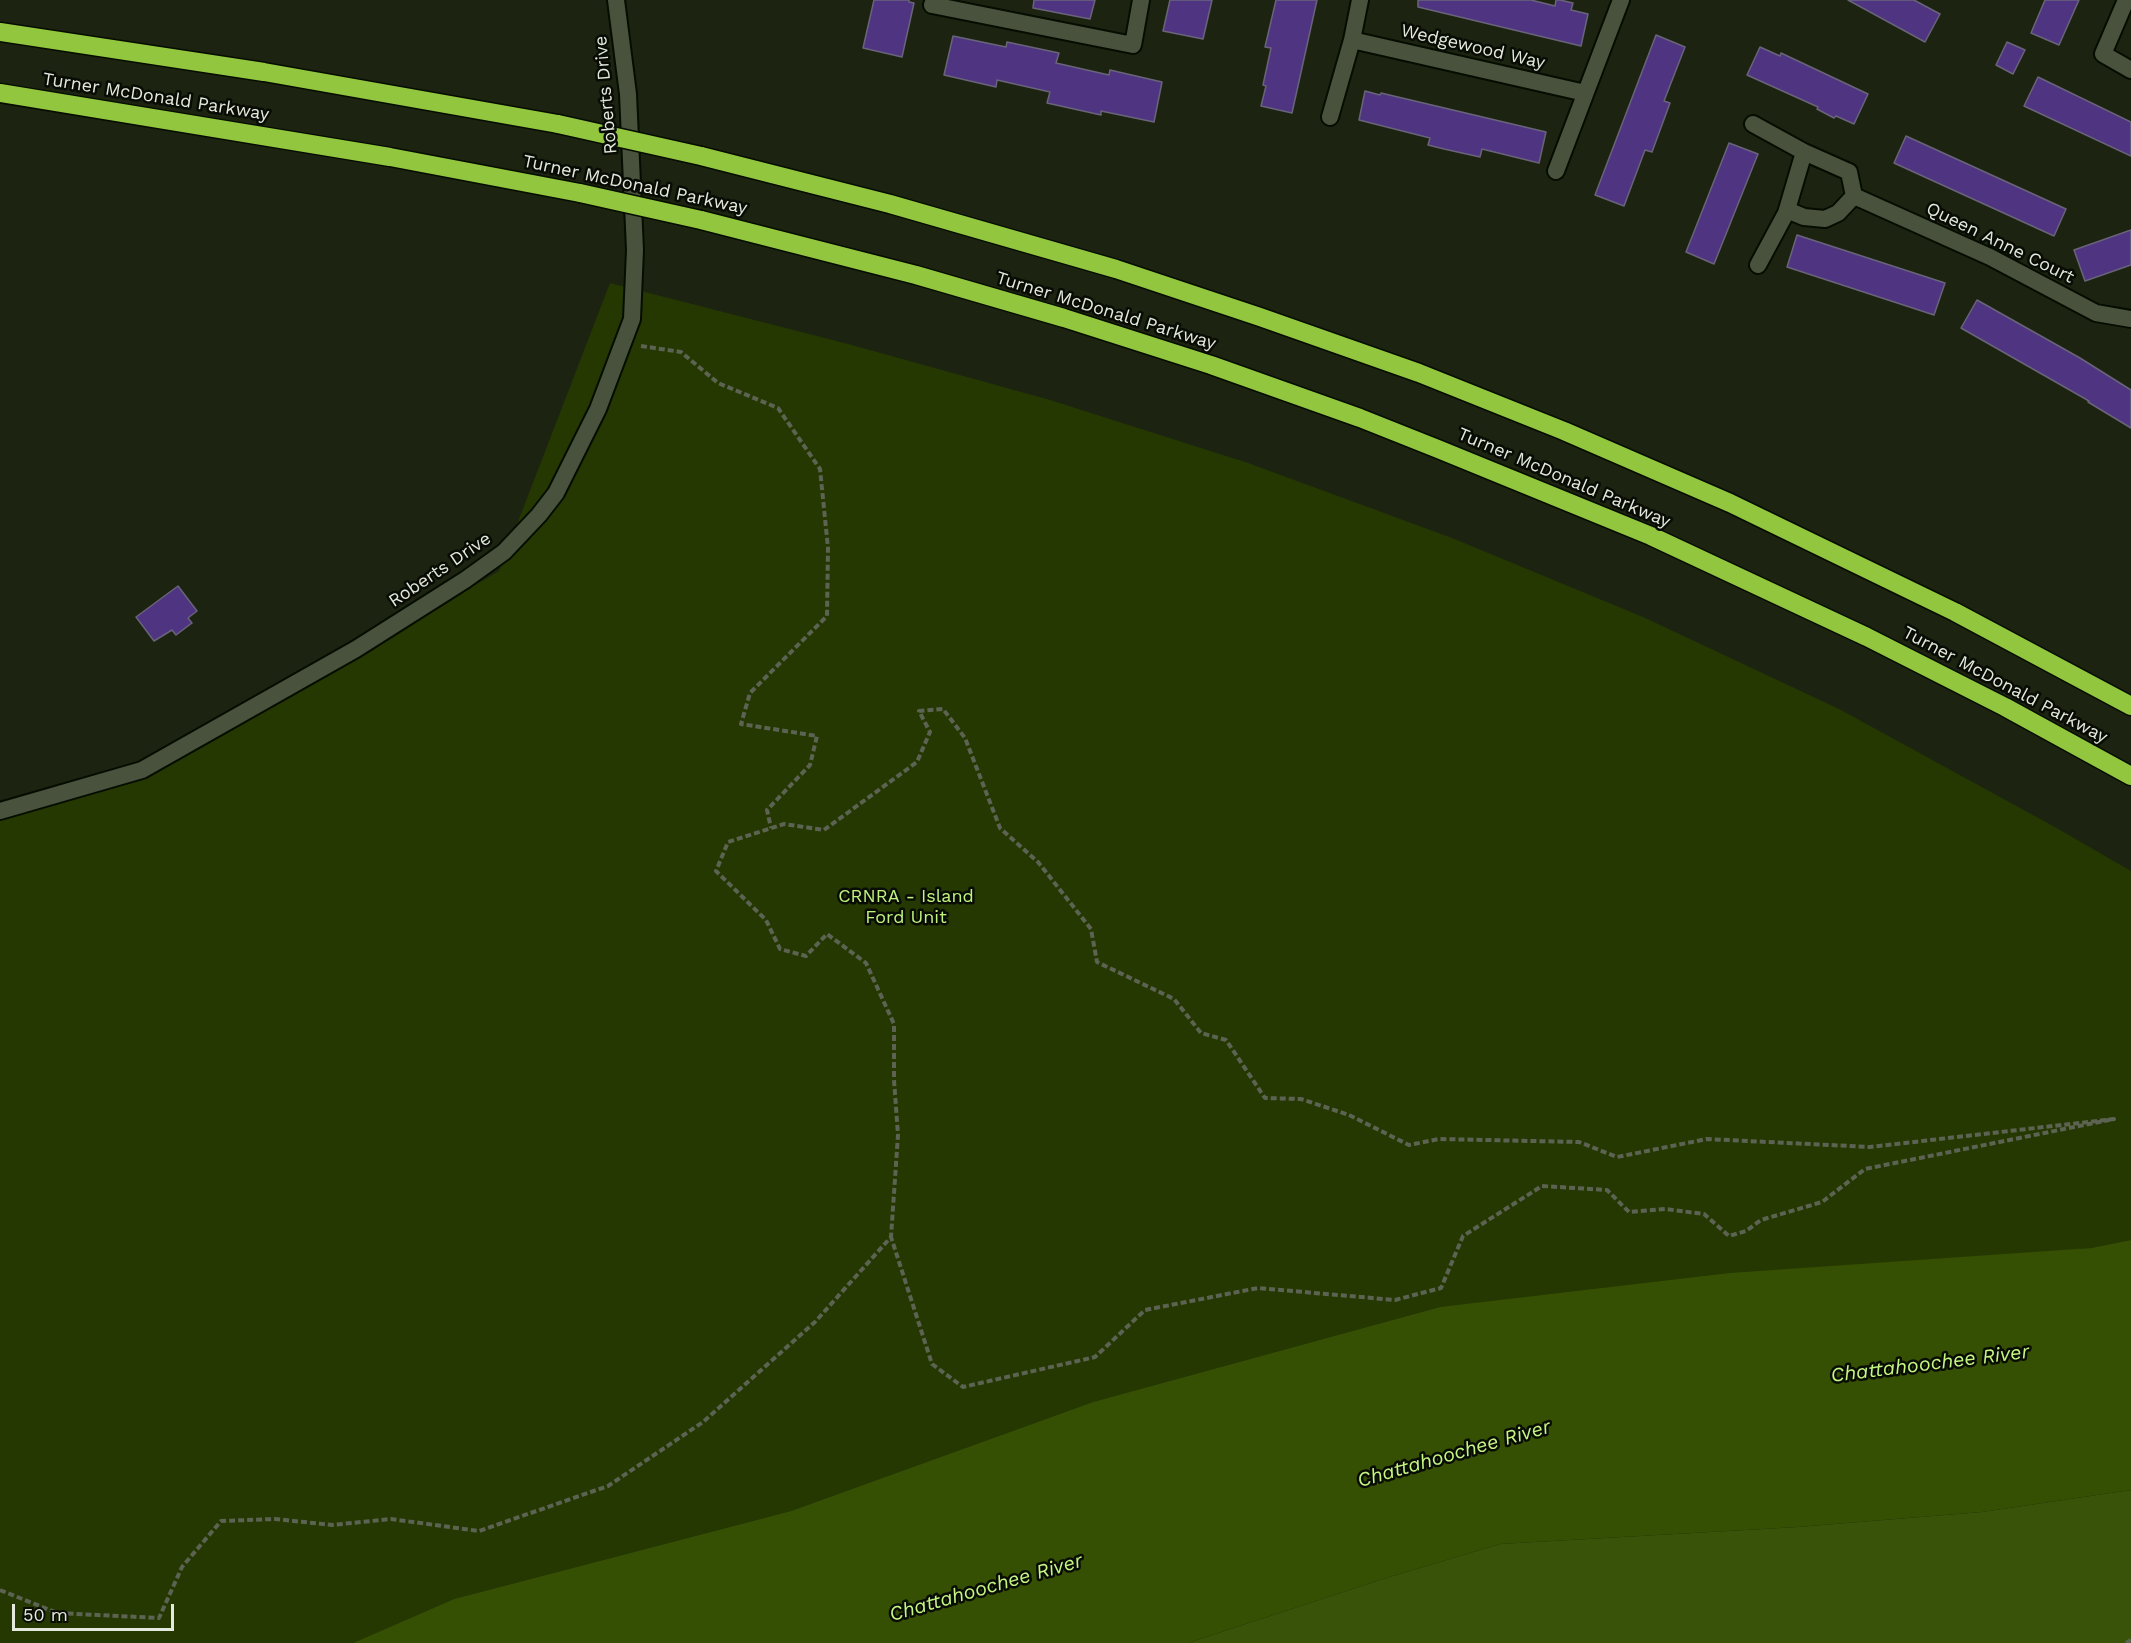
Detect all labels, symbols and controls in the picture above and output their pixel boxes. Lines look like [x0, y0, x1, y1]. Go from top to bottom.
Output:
street label: Wedgewood Way [1399, 20, 1547, 74]
street label: Roberts Drive [590, 35, 622, 155]
street label: Turner McDonald Parkway [41, 68, 271, 126]
street label: Turner McDonald Parkway [521, 151, 749, 219]
street label: Queen Anne Court [1923, 198, 2077, 288]
street label: Turner McDonald Parkway [993, 267, 1219, 355]
street label: Turner McDonald Parkway [1454, 423, 1674, 533]
street label: Roberts Drive [385, 528, 495, 612]
street label: Turner McDonald Parkway [1899, 622, 2111, 748]
park label: CRNRA - Island Ford Unit [838, 886, 974, 928]
water label: Chattahoochee River [1829, 1340, 2031, 1388]
water label: Chattahoochee River [1355, 1415, 1553, 1493]
water label: Chattahoochee River [887, 1549, 1085, 1627]
scale bar [15, 1592, 177, 1630]
text: 50 m [23, 1604, 68, 1625]

